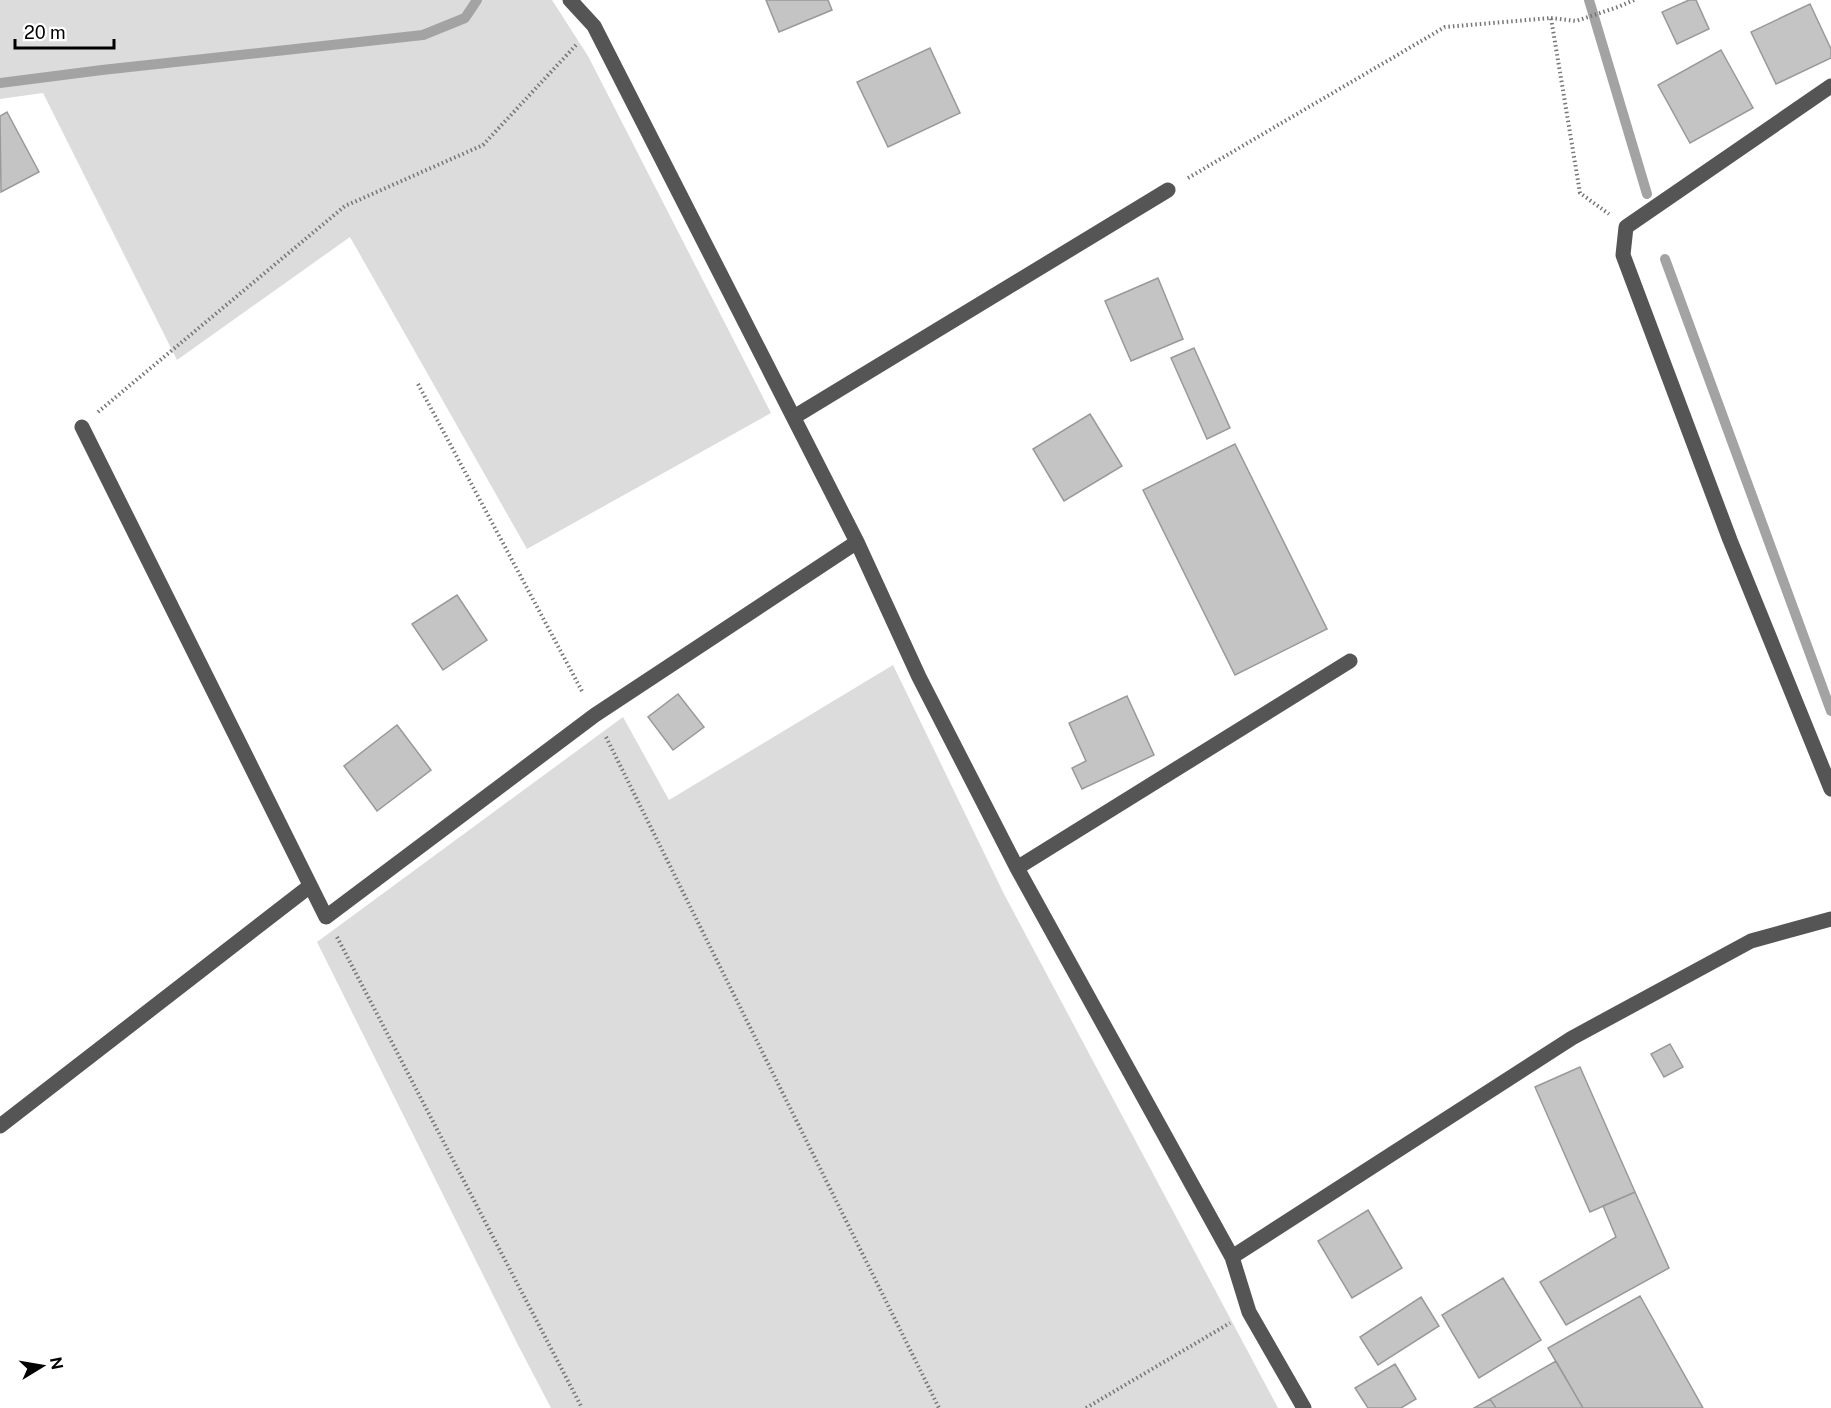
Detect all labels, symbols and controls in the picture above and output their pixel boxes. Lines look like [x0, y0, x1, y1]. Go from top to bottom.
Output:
scale bar [15, 12, 114, 50]
text: 20 m [24, 22, 66, 43]
north arrow [12, 1336, 72, 1396]
text: N [46, 1355, 67, 1371]

